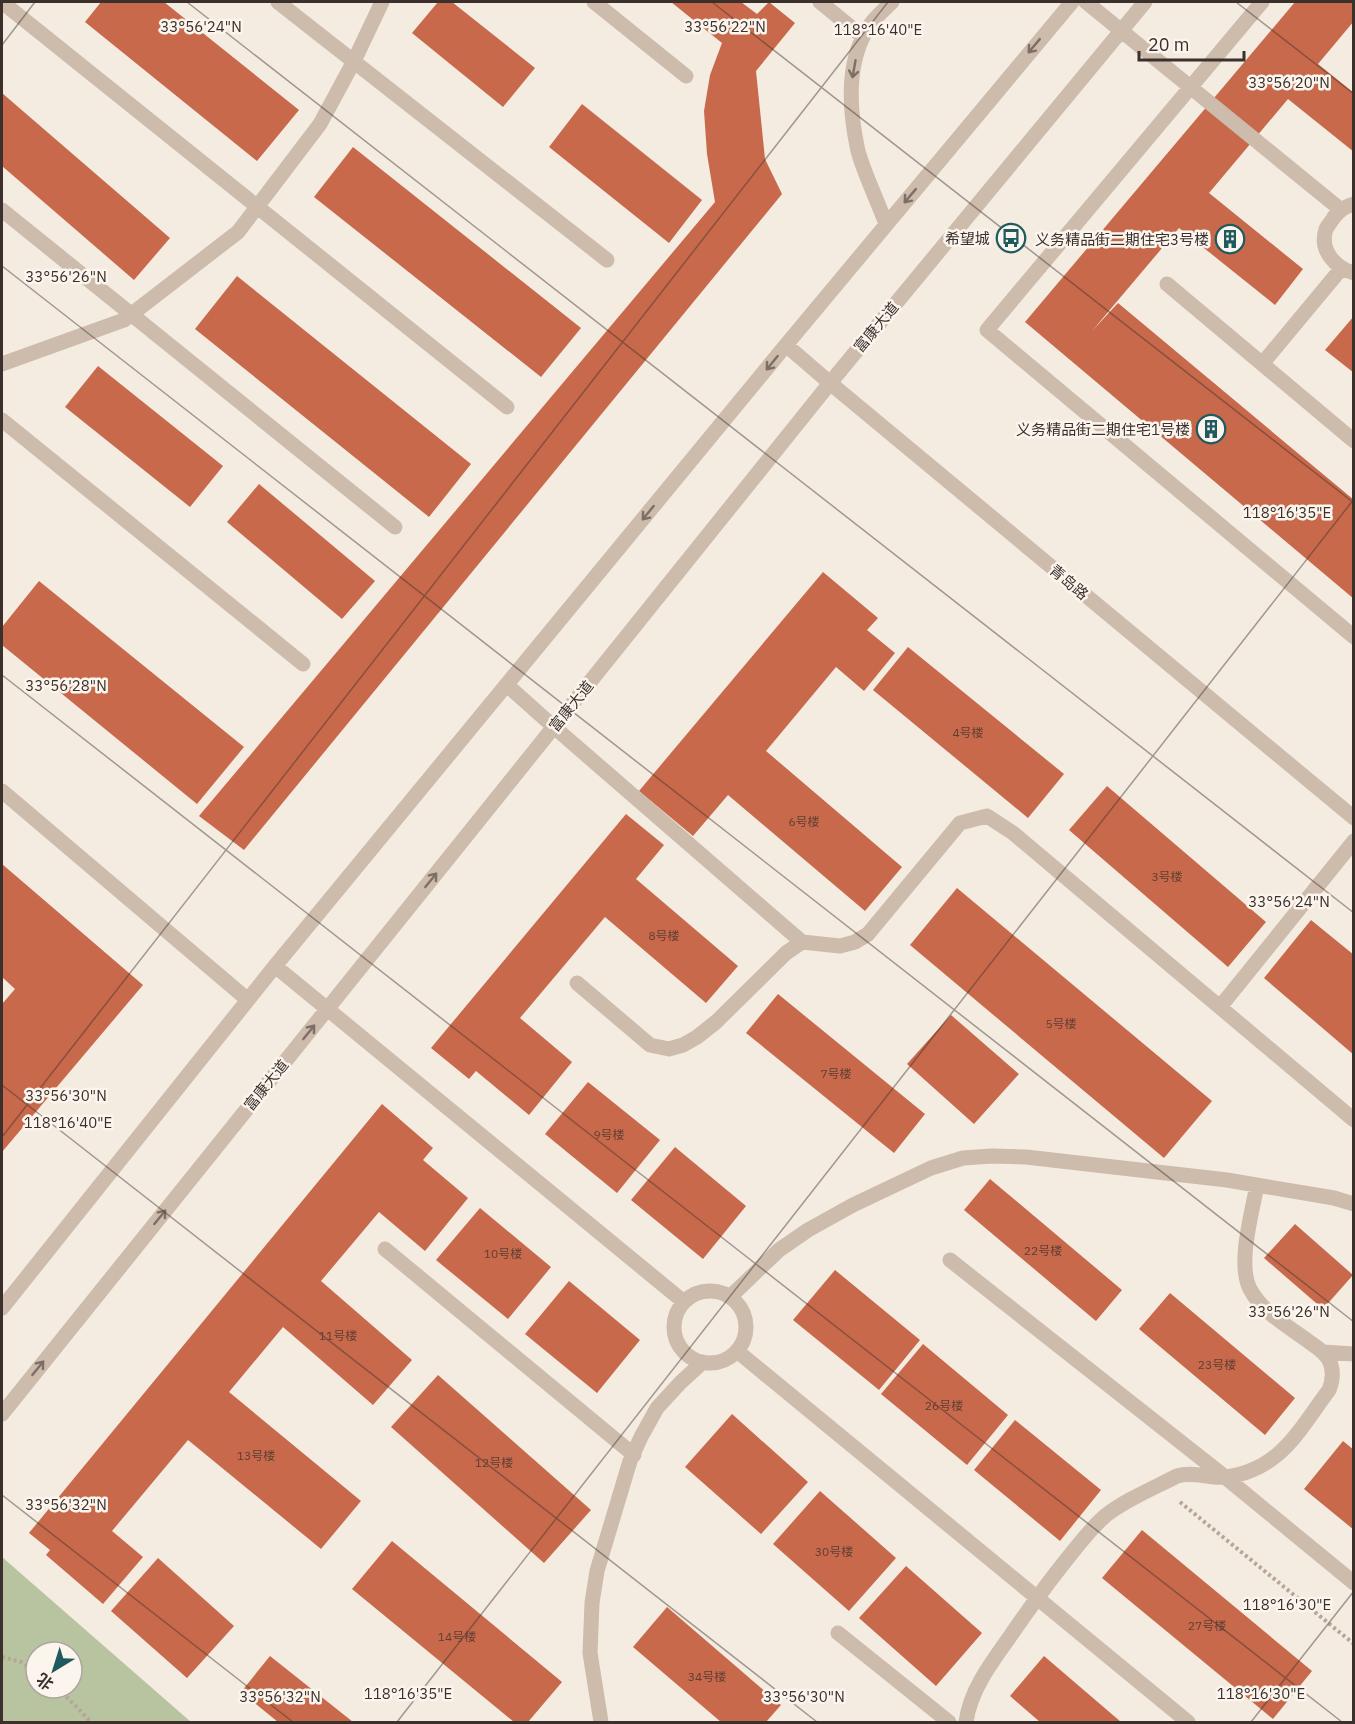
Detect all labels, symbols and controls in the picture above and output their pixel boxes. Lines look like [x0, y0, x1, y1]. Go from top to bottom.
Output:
text: 33°56'24"N [160, 17, 242, 36]
text: 33°56'22"N [684, 17, 766, 36]
text: 118°16'40"E [834, 20, 922, 39]
scale bar [1139, 24, 1244, 62]
text: 20 m [1148, 33, 1190, 56]
one-way arrow [1028, 38, 1041, 54]
one-way arrow [848, 59, 859, 78]
text: 33°56'20"N [1248, 73, 1330, 92]
one-way arrow [903, 188, 916, 204]
bus stop icon: 希望城 [995, 222, 1027, 254]
building icon: 义务精品街二期住宅3号楼 [1214, 223, 1246, 255]
place label: 希望城 [945, 229, 990, 248]
place label: 义务精品街二期住宅3号楼 [1035, 230, 1209, 249]
text: 33°56'26"N [25, 267, 107, 286]
street label: 富康大道 [849, 298, 903, 356]
one-way arrow [765, 355, 779, 370]
building icon: 义务精品街二期住宅1号楼 [1195, 413, 1227, 445]
place label: 义务精品街二期住宅1号楼 [1016, 420, 1190, 439]
text: 118°16'35"E [1243, 503, 1331, 522]
one-way arrow [641, 505, 655, 520]
street label: 青岛路 [1046, 560, 1092, 604]
text: 33°56'28"N [25, 676, 107, 695]
street label: 富康大道 [545, 677, 597, 735]
house number: 4号楼 [952, 725, 984, 740]
house number: 6号楼 [788, 814, 820, 829]
house number: 3号楼 [1151, 869, 1183, 884]
one-way arrow [424, 873, 438, 888]
text: 33°56'24"N [1248, 892, 1330, 911]
house number: 8号楼 [648, 928, 680, 943]
house number: 5号楼 [1045, 1016, 1077, 1031]
one-way arrow [302, 1025, 316, 1040]
street label: 富康大道 [240, 1056, 292, 1114]
house number: 7号楼 [820, 1066, 852, 1081]
text: 33°56'30"N [25, 1086, 107, 1105]
text: 118°16'40"E [24, 1113, 112, 1132]
house number: 9号楼 [593, 1127, 625, 1142]
one-way arrow [154, 1209, 167, 1225]
house number: 22号楼 [1024, 1243, 1062, 1258]
house number: 10号楼 [484, 1246, 522, 1261]
text: 33°56'26"N [1248, 1302, 1330, 1321]
house number: 11号楼 [319, 1328, 357, 1343]
house number: 23号楼 [1198, 1357, 1236, 1372]
one-way arrow [32, 1361, 45, 1377]
house number: 26号楼 [925, 1398, 963, 1413]
house number: 13号楼 [237, 1448, 275, 1463]
house number: 12号楼 [475, 1455, 513, 1470]
text: 33°56'32"N [25, 1495, 107, 1514]
house number: 30号楼 [815, 1544, 853, 1559]
text: 118°16'30"E [1243, 1595, 1331, 1614]
house number: 27号楼 [1188, 1618, 1226, 1633]
house number: 14号楼 [438, 1629, 476, 1644]
north arrow [24, 1640, 84, 1700]
text: 北 [32, 1669, 57, 1695]
house number: 34号楼 [688, 1669, 726, 1684]
text: 118°16'35"E [364, 1684, 452, 1703]
text: 118°16'30"E [1217, 1684, 1305, 1703]
text: 33°56'32"N [239, 1687, 321, 1706]
text: 33°56'30"N [763, 1687, 845, 1706]

